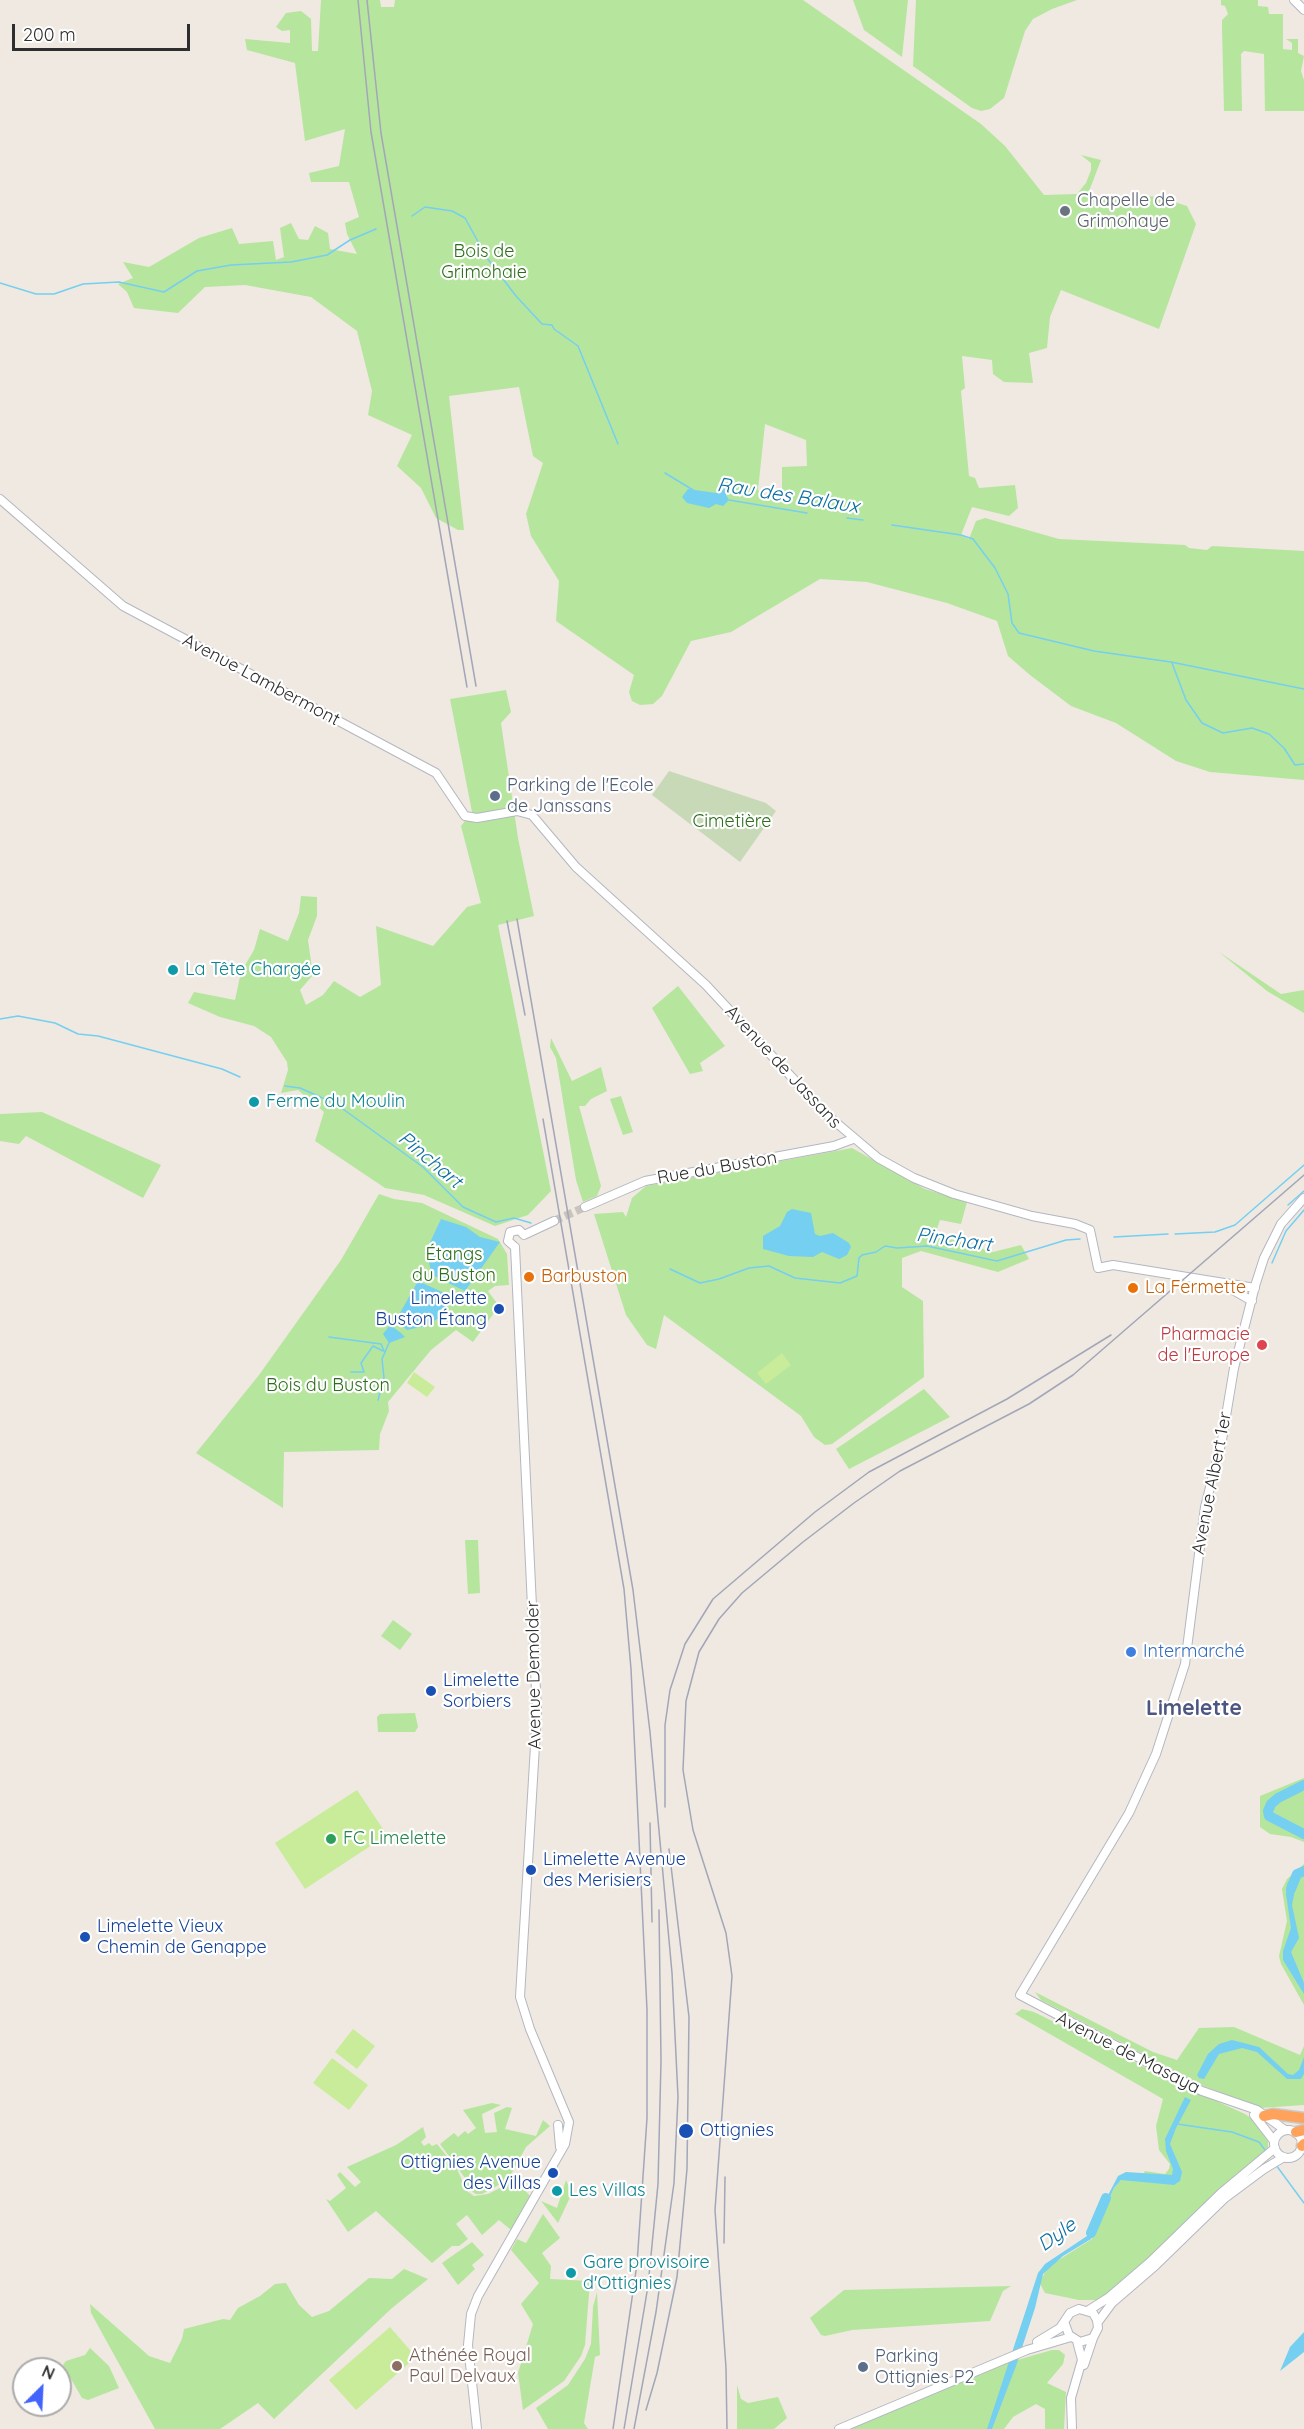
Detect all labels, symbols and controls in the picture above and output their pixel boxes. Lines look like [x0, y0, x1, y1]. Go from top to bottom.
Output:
scale bar [15, 12, 194, 50]
text: 200 m [23, 23, 76, 46]
place label: Chapelle de Grimohaye [1077, 190, 1175, 232]
marker: Chapelle de Grimohaye [1058, 204, 1072, 218]
park label: Bois de Grimohaie [441, 241, 527, 284]
water label: Rau des Balaux [715, 473, 861, 519]
street label: Avenue Lambermont [179, 629, 343, 731]
place label: Parking de l'Ecole de Janssans [507, 775, 654, 818]
marker: Parking de l'Ecole de Janssans [488, 789, 502, 803]
park label: Cimetière [692, 811, 772, 833]
place label: La Tête Chargée [185, 959, 321, 981]
marker: La Tête Chargée [166, 963, 180, 977]
street label: Avenue de Jassans [720, 1001, 846, 1133]
place label: Ferme du Moulin [266, 1091, 405, 1113]
marker: Ferme du Moulin [247, 1095, 261, 1109]
water label: Pinchart [393, 1126, 467, 1194]
street label: Rue du Buston [655, 1147, 779, 1189]
water label: Pinchart [915, 1223, 993, 1257]
park label: Étangs du Buston [412, 1244, 496, 1286]
place label: Barbuston [541, 1266, 627, 1288]
marker: Barbuston [522, 1270, 536, 1284]
place label: La Fermette [1145, 1277, 1246, 1299]
marker: La Fermette [1126, 1281, 1140, 1295]
place label: Limelette Buston Étang [376, 1288, 487, 1330]
marker: Limelette Buston Étang [492, 1302, 506, 1316]
place label: Pharmacie de l'Europe [1158, 1324, 1250, 1366]
marker: Pharmacie de l'Europe [1255, 1338, 1269, 1352]
park label: Bois du Buston [266, 1375, 390, 1397]
street label: Avenue Albert 1er [1188, 1410, 1236, 1556]
street label: Avenue Demolder [522, 1600, 546, 1750]
place label: Intermarché [1143, 1641, 1245, 1663]
marker: Intermarché [1124, 1645, 1138, 1659]
place label: Limelette Sorbiers [443, 1670, 519, 1712]
marker: Limelette Sorbiers [424, 1684, 438, 1698]
district label: Limelette [1146, 1696, 1242, 1722]
place label: FC Limelette [343, 1828, 446, 1850]
marker: FC Limelette [324, 1832, 338, 1846]
place label: Limelette Avenue des Merisiers [543, 1849, 686, 1892]
marker: Limelette Avenue des Merisiers [524, 1863, 538, 1877]
place label: Limelette Vieux Chemin de Genappe [97, 1916, 267, 1958]
marker: Limelette Vieux Chemin de Genappe [78, 1930, 92, 1944]
street label: Avenue de Masaya [1052, 2007, 1204, 2099]
place label: Ottignies [700, 2120, 774, 2142]
marker: Ottignies [677, 2122, 695, 2140]
place label: Ottignies Avenue des Villas [401, 2152, 541, 2194]
marker: Ottignies Avenue des Villas [546, 2166, 560, 2180]
place label: Les Villas [569, 2180, 646, 2202]
marker: Les Villas [550, 2184, 564, 2198]
water label: Dyle [1033, 2213, 1081, 2257]
place label: Gare provisoire d'Ottignies [583, 2252, 710, 2294]
marker: Gare provisoire d'Ottignies [564, 2266, 578, 2280]
place label: Athénée Royal Paul Delvaux [409, 2345, 531, 2388]
place label: Parking Ottignies P2 [875, 2346, 975, 2388]
north arrow [12, 2357, 72, 2417]
marker: Athénée Royal Paul Delvaux [390, 2359, 404, 2373]
marker: Parking Ottignies P2 [856, 2360, 870, 2374]
text: N [39, 2361, 58, 2384]

